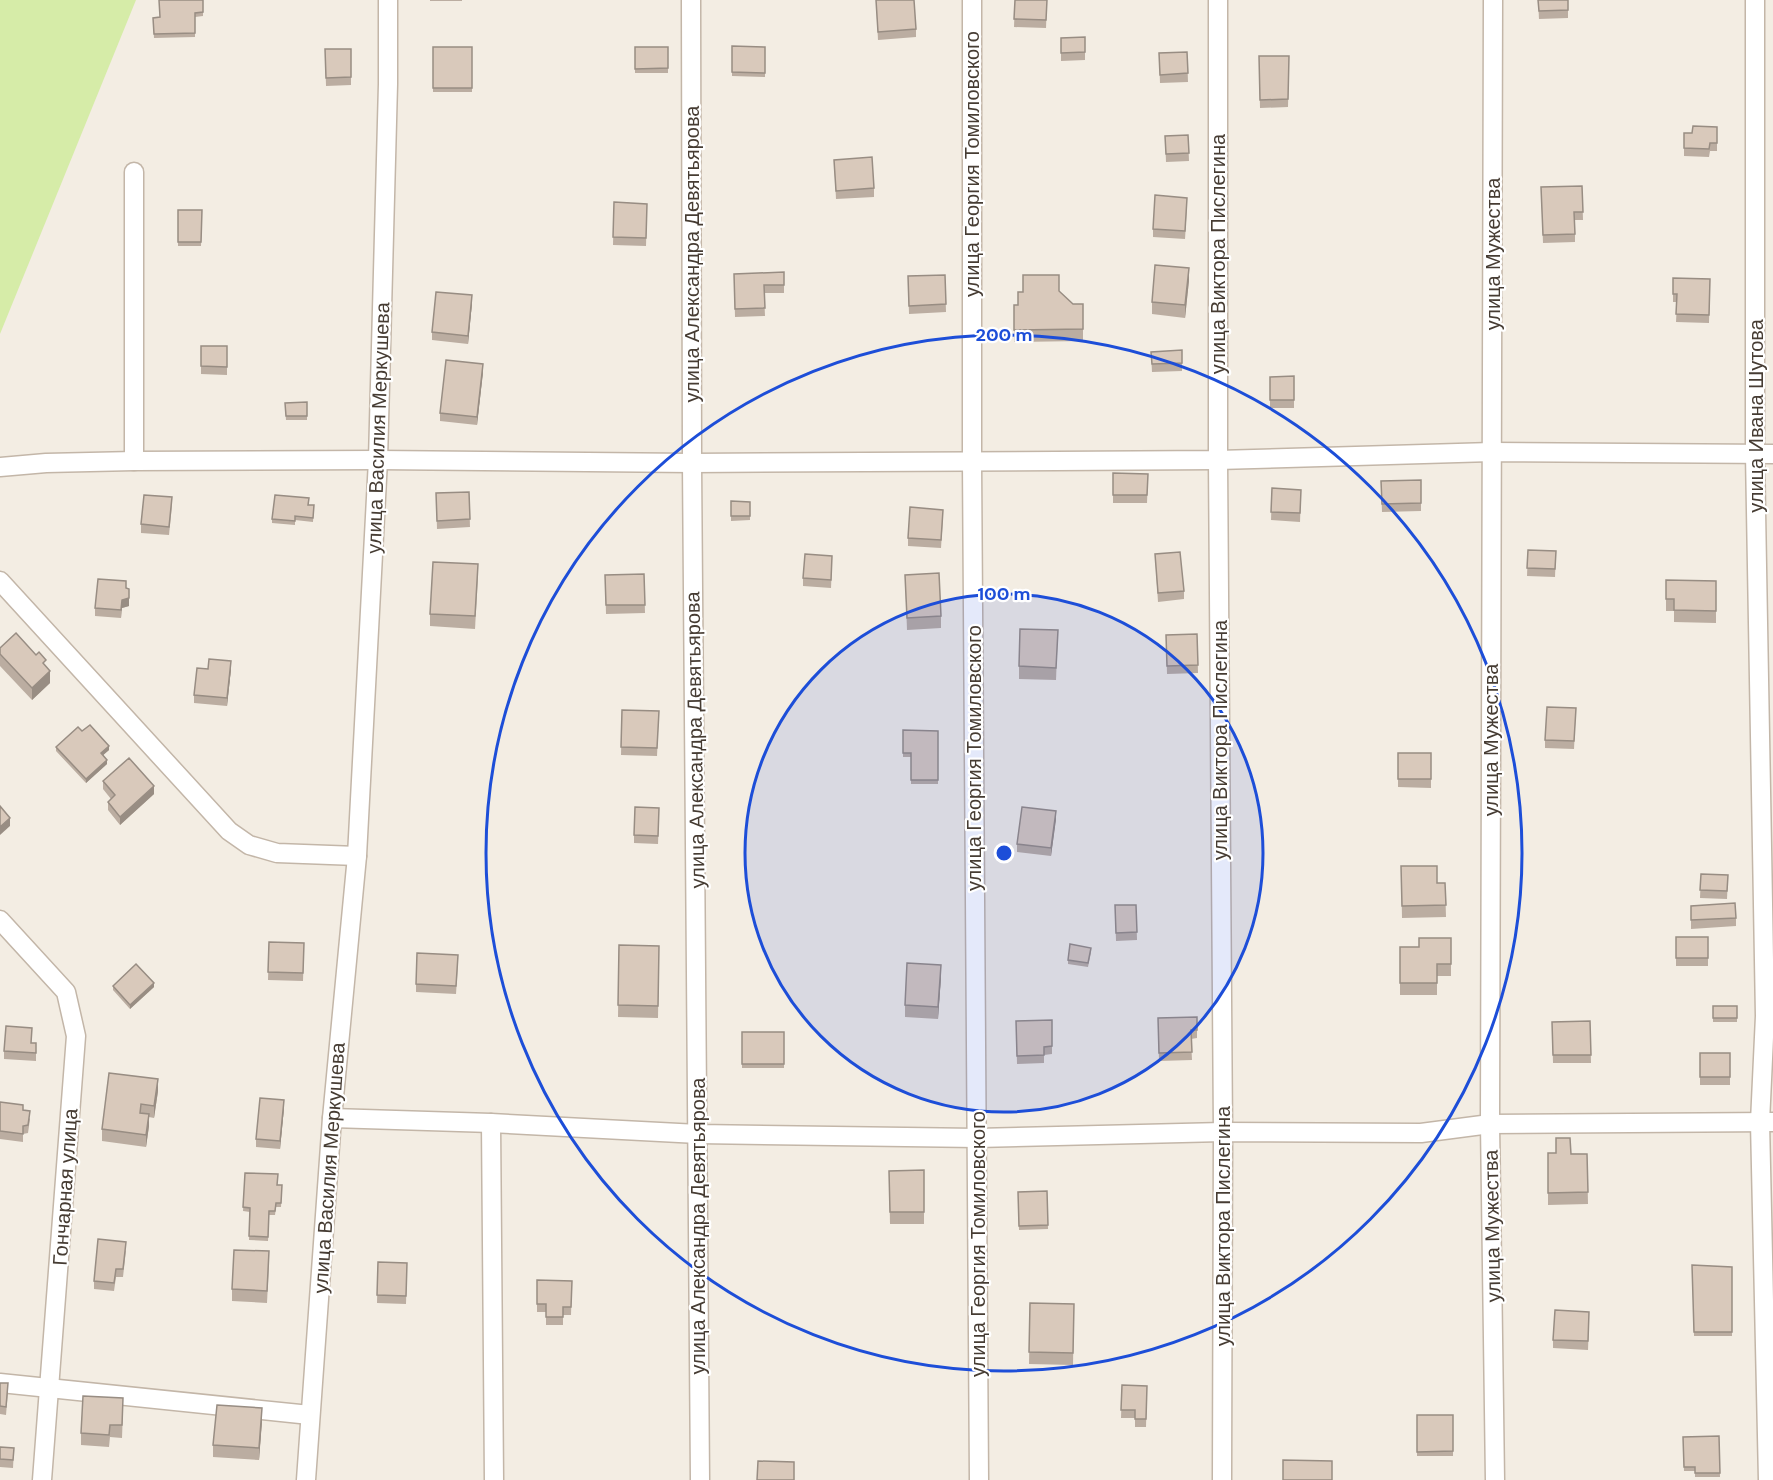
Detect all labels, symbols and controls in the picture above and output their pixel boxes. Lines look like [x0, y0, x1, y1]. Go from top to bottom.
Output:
street label: улица Георгия Томиловского [959, 31, 985, 297]
street label: улица Александра Девятьярова [679, 105, 705, 402]
street label: улица Виктора Пислегина [1205, 133, 1231, 374]
street label: улица Мужества [1480, 177, 1506, 330]
street label: улица Василия Меркушева [361, 301, 395, 554]
street label: улица Ивана Шутова [1743, 318, 1769, 513]
text: 200 m [976, 323, 1032, 347]
text: 100 m [977, 582, 1031, 606]
street label: улица Александра Девятьярова [679, 590, 711, 889]
street label: улица Виктора Пислегина [1207, 619, 1233, 860]
street label: улица Георгия Томиловского [961, 625, 987, 891]
street label: улица Мужества [1478, 663, 1504, 816]
centre of rings [994, 843, 1014, 863]
street label: улица Василия Меркушева [307, 1041, 351, 1294]
street label: улица Александра Девятьярова [685, 1077, 711, 1374]
street label: улица Виктора Пислегина [1210, 1105, 1236, 1346]
street label: Гончарная улица [47, 1107, 84, 1267]
street label: улица Георгия Томиловского [965, 1111, 991, 1377]
street label: улица Мужества [1478, 1149, 1506, 1303]

